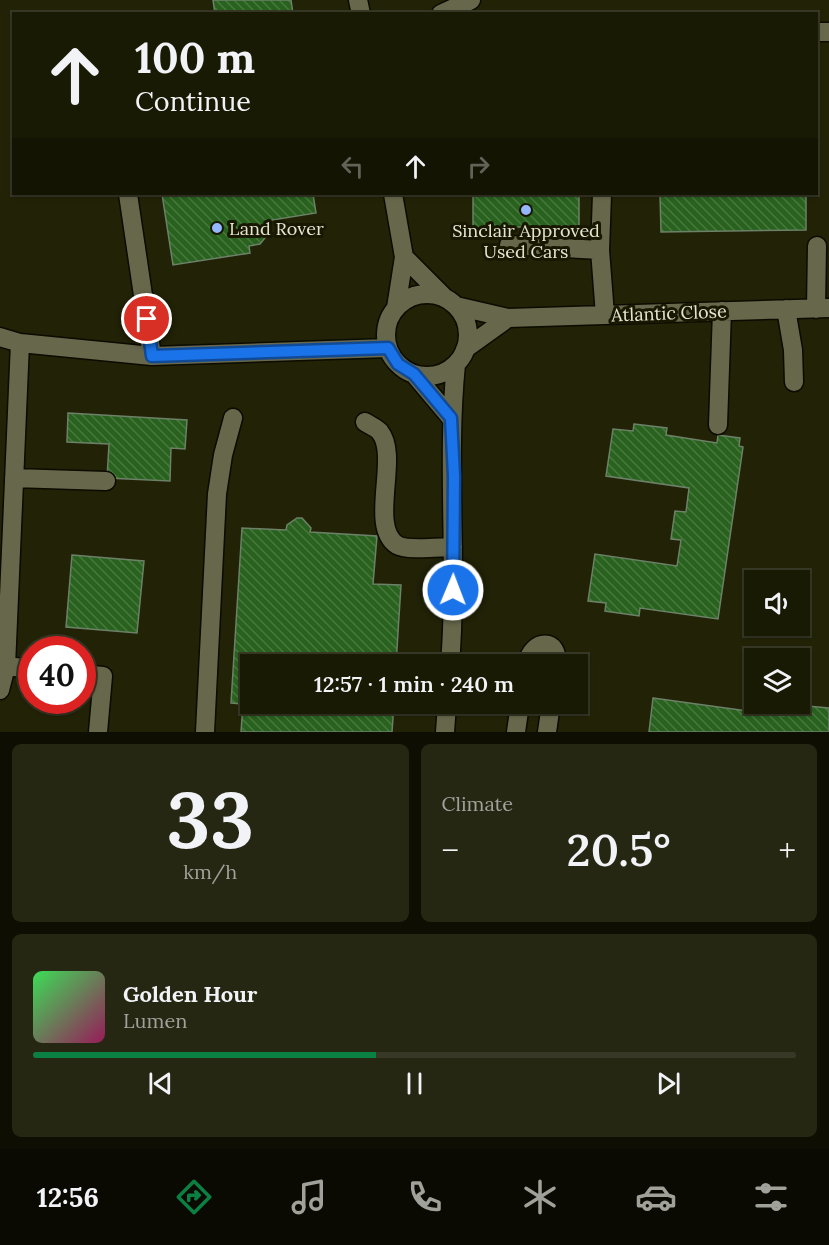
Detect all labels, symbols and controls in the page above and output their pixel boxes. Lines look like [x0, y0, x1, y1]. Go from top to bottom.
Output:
text: 100 m [135, 31, 255, 85]
icon: ahead [36, 36, 114, 114]
text: Continue [135, 84, 251, 118]
icon: left [336, 150, 369, 183]
icon: ahead [399, 150, 432, 183]
icon: right [462, 150, 495, 183]
marker: Sinclair Approved Used Cars [519, 203, 533, 217]
place label: Land Rover [229, 217, 324, 240]
place label: Sinclair Approved Used Cars [452, 219, 600, 263]
marker: Land Rover [210, 221, 224, 235]
pin [121, 293, 172, 344]
street label: Atlantic Close [610, 299, 727, 327]
icon: arrive [130, 302, 163, 335]
position arrow [421, 558, 485, 622]
map controls [744, 570, 810, 714]
button: sound [744, 570, 810, 636]
speed limit sign: 40 [18, 636, 96, 714]
button: layers [744, 648, 810, 714]
text: 12:57 · 1 min · 240 m [314, 670, 514, 698]
text: 33 [167, 770, 254, 869]
text: Climate [442, 791, 513, 816]
text: 20.5° [567, 821, 671, 878]
text: − [442, 829, 459, 871]
text: + [779, 829, 796, 871]
text: km/h [183, 859, 237, 884]
text: Golden Hour [123, 980, 257, 1008]
text: Lumen [123, 1008, 187, 1033]
icon: previous [144, 1067, 177, 1100]
icon: pause [398, 1067, 431, 1100]
icon: next [652, 1067, 685, 1100]
icon: directions [173, 1176, 215, 1218]
icon: music [288, 1176, 330, 1218]
icon: phone [404, 1176, 446, 1218]
icon: climate [519, 1176, 561, 1218]
icon: car [635, 1176, 677, 1218]
icon: filters [750, 1176, 792, 1218]
text: 12:56 [37, 1180, 99, 1214]

